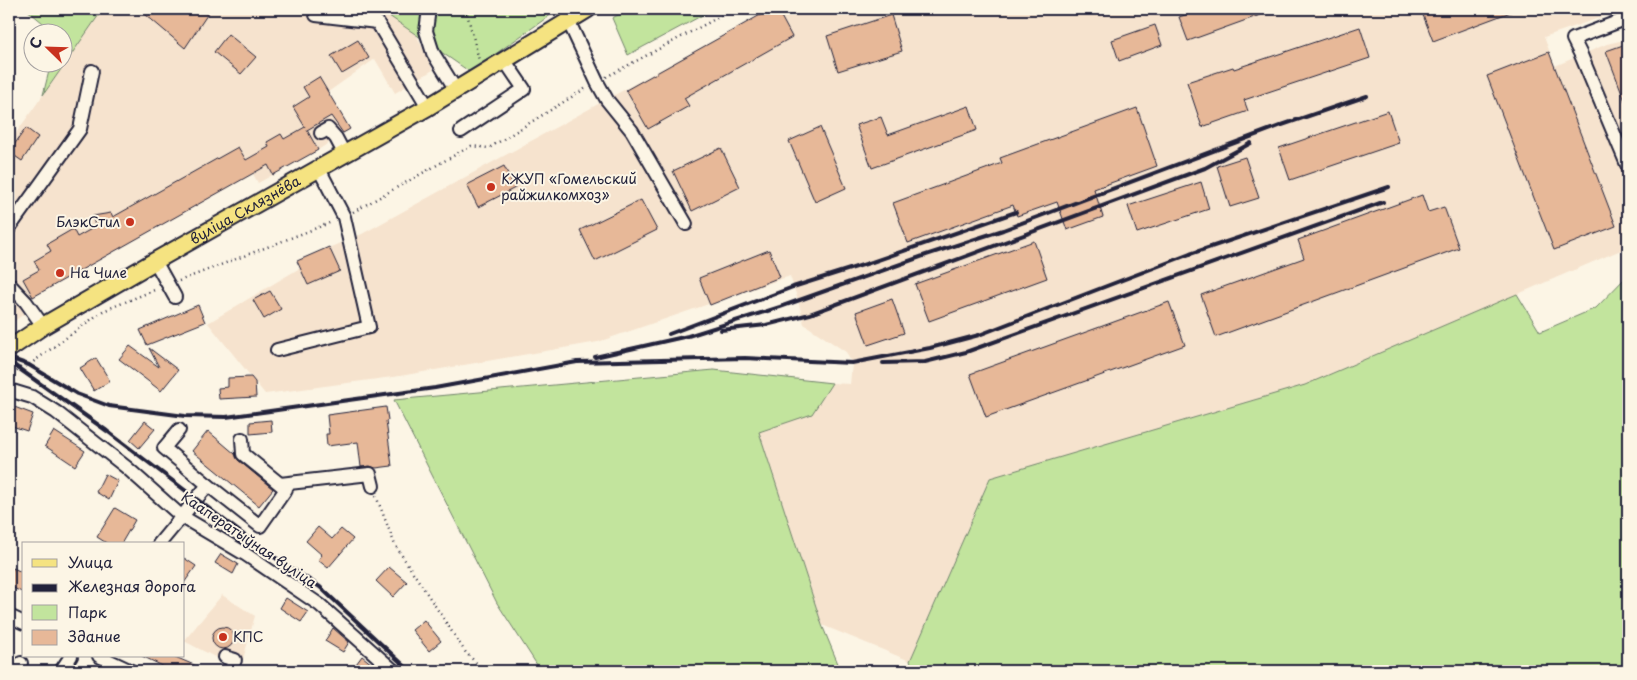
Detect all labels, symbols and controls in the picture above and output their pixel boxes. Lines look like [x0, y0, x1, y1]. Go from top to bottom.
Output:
north arrow [22, 22, 72, 72]
text: С [24, 34, 47, 52]
place label: КЖУП «Гомельский райжилкомхоз» [501, 168, 637, 205]
street label: вуліца Склязнёва [186, 170, 304, 249]
marker: КЖУП «Гомельский райжилкомхоз» [485, 181, 497, 193]
place label: БлэкСтил [56, 211, 120, 232]
marker: БлэкСтил [124, 216, 136, 228]
place label: На Чиле [70, 262, 127, 283]
marker: На Чиле [54, 267, 66, 279]
street label: Кааператыўная вуліца [177, 486, 322, 593]
legend [22, 542, 185, 658]
text: Улица [68, 550, 113, 573]
text: Железная дорога [68, 574, 196, 597]
text: Парк [68, 600, 107, 623]
text: Здание [68, 624, 121, 647]
place label: КПС [233, 626, 264, 647]
marker: КПС [217, 631, 229, 643]

